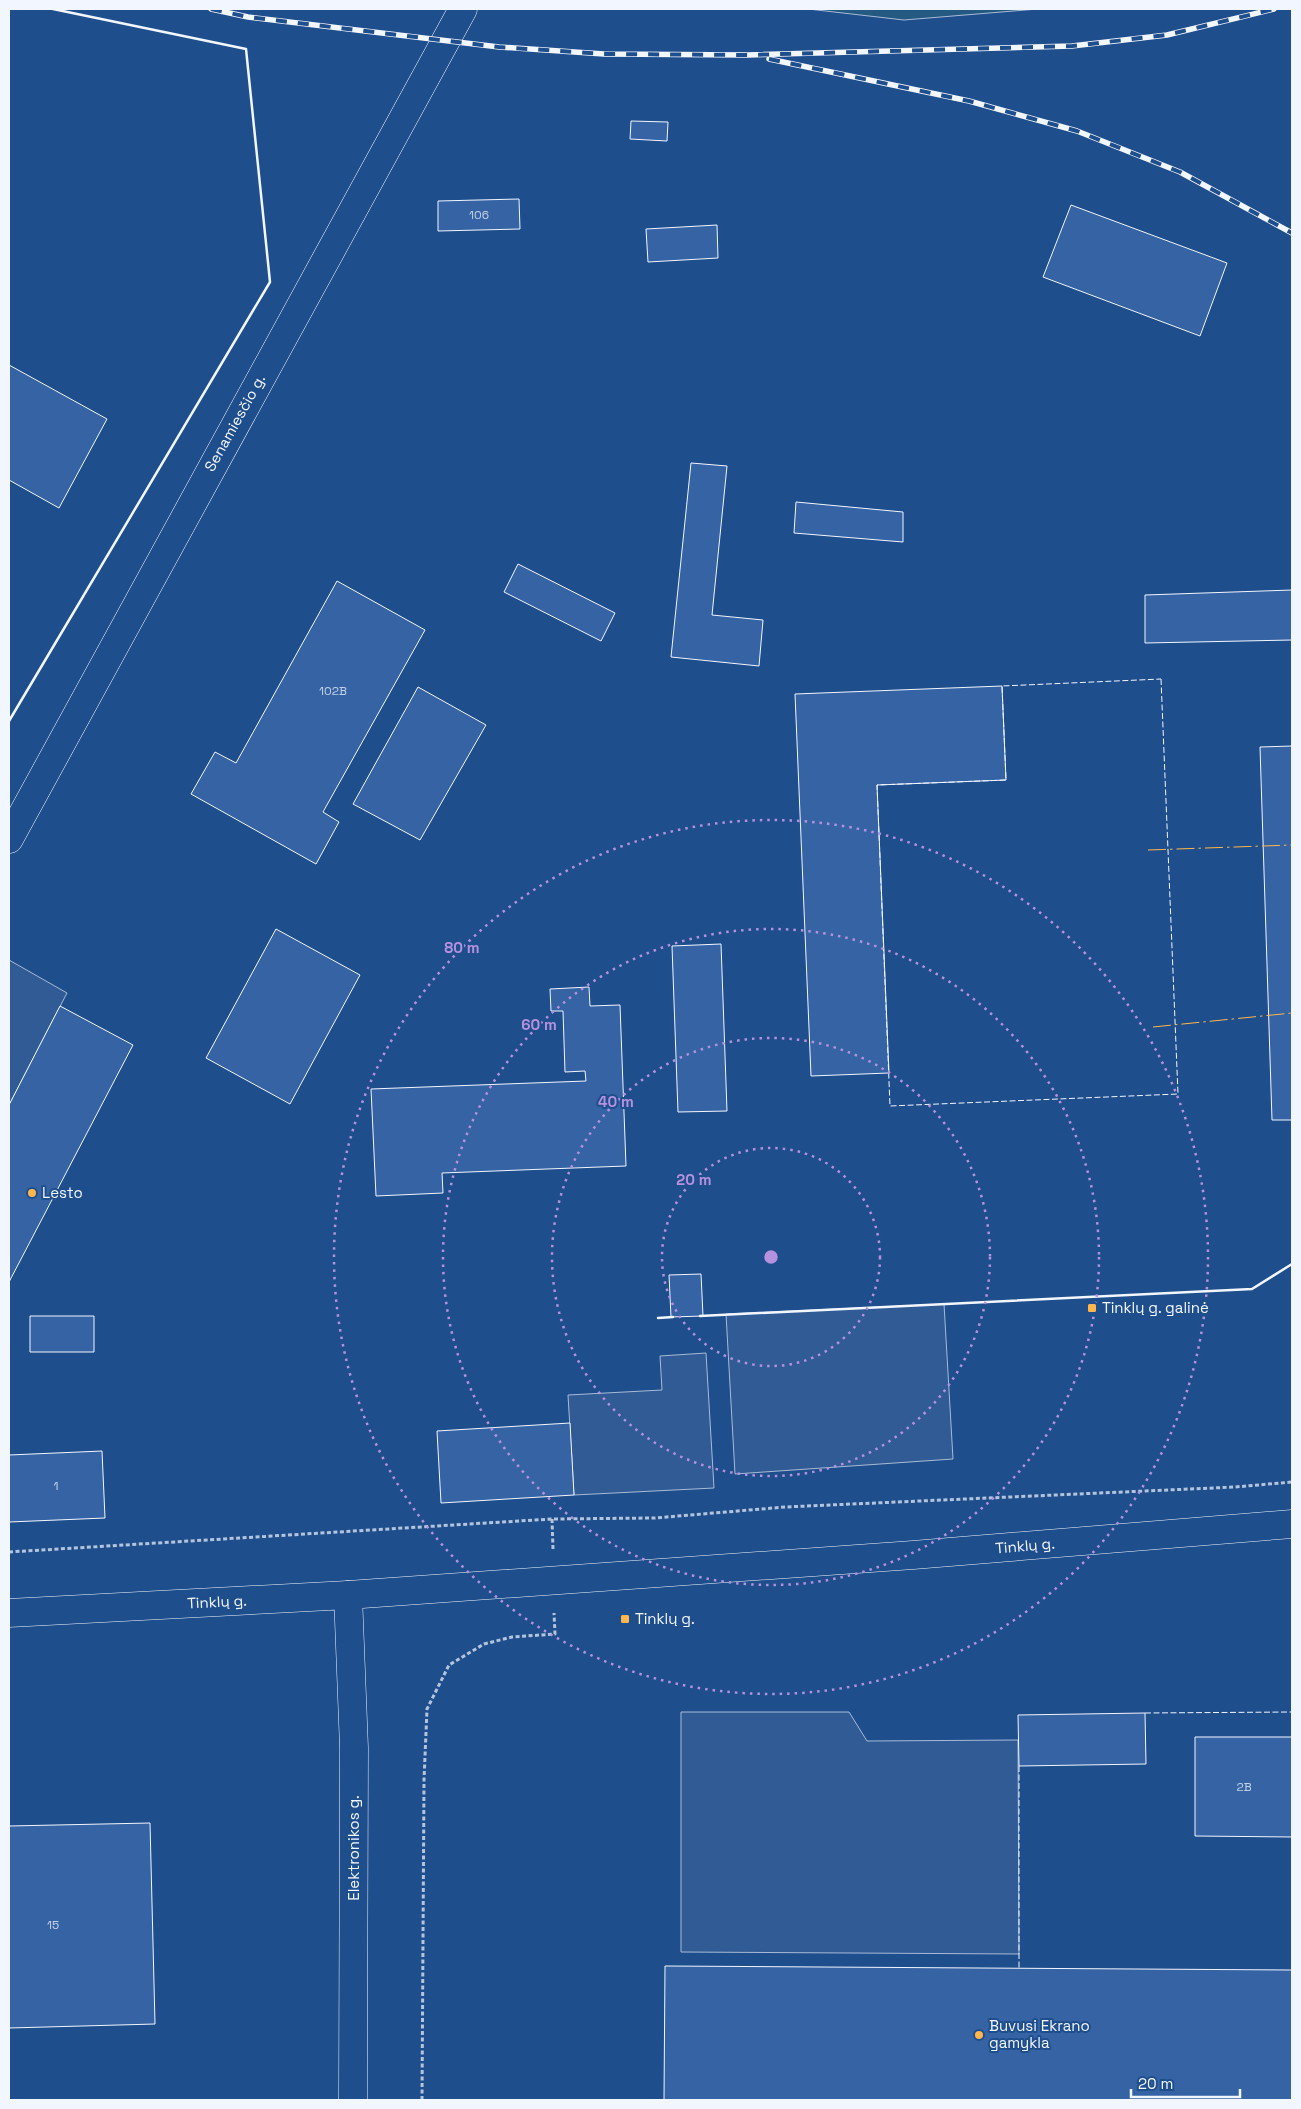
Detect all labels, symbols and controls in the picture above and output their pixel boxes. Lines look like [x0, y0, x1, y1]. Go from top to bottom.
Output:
house number: 106 [469, 207, 489, 223]
street label: Senamiesčio g. [200, 371, 269, 475]
house number: 102B [319, 683, 347, 699]
text: 80 m [444, 938, 480, 957]
text: 60 m [521, 1015, 557, 1034]
text: 40 m [598, 1092, 634, 1111]
text: 20 m [676, 1170, 712, 1189]
place label: Lesto [42, 1183, 83, 1202]
marker: Lesto [26, 1187, 38, 1199]
centre of rings [762, 1248, 780, 1266]
place label: Tinklų g. galinė [1102, 1298, 1209, 1317]
marker: Tinklų g. galinė [1086, 1302, 1098, 1314]
house number: 1 [53, 1478, 59, 1494]
street label: Tinklų g. [994, 1533, 1056, 1558]
street label: Tinklų g. [187, 1590, 247, 1613]
place label: Tinklų g. [635, 1609, 695, 1628]
marker: Tinklų g. [619, 1613, 631, 1625]
house number: 2B [1236, 1779, 1252, 1795]
street label: Elektronikos g. [344, 1795, 363, 1901]
house number: 15 [47, 1917, 59, 1933]
place label: Buvusi Ekrano gamykla [989, 2016, 1090, 2052]
marker: Buvusi Ekrano gamykla [973, 2029, 985, 2041]
scale bar [1131, 2066, 1240, 2098]
text: 20 m [1138, 2074, 1173, 2093]

